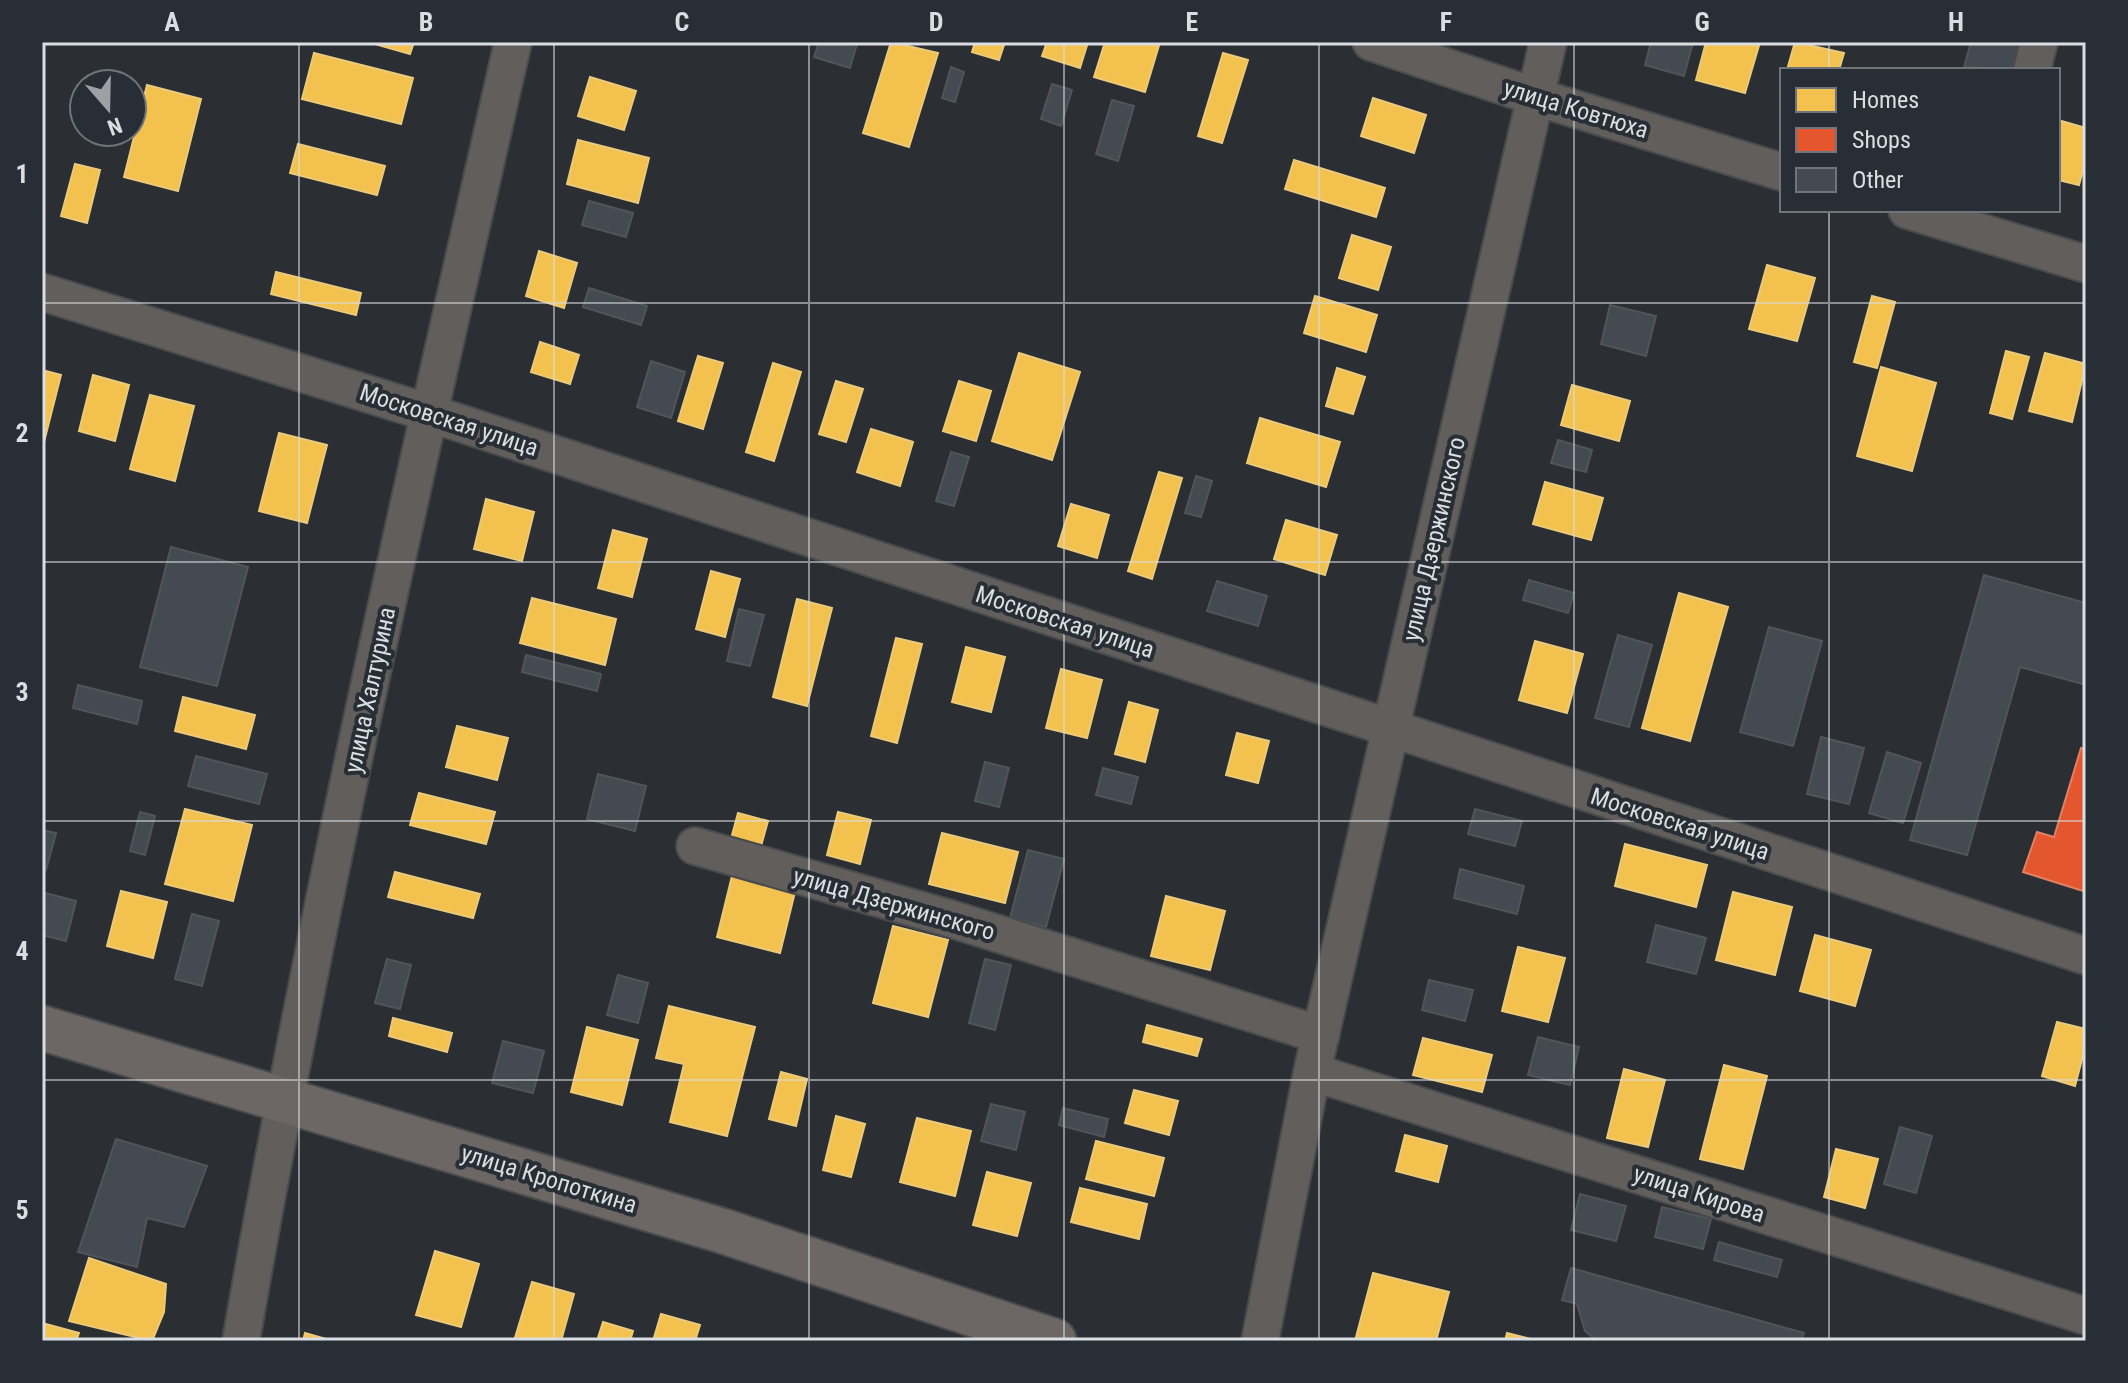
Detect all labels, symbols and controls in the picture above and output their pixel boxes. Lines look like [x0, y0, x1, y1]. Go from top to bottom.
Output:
text: A [164, 7, 180, 37]
text: B [419, 7, 433, 37]
text: C [675, 7, 690, 37]
text: D [929, 7, 943, 37]
text: E [1186, 7, 1199, 37]
text: F [1440, 7, 1452, 37]
text: G [1694, 7, 1710, 37]
text: H [1948, 7, 1964, 37]
north arrow [68, 68, 148, 148]
legend [1780, 68, 2060, 212]
street label: улица Ковтюха [1500, 74, 1652, 144]
text: Homes [1852, 86, 1919, 114]
text: N [104, 112, 125, 140]
text: Shops [1852, 126, 1911, 154]
text: 1 [15, 159, 29, 189]
text: Other [1852, 166, 1904, 194]
street label: Московская улица [356, 378, 542, 462]
text: 2 [15, 418, 29, 448]
street label: улица Дзержинского [1397, 434, 1471, 644]
street label: Московская улица [972, 580, 1158, 664]
street label: улица Халтурина [339, 605, 401, 775]
text: 3 [15, 677, 29, 707]
street label: Московская улица [1587, 782, 1773, 866]
street label: улица Дзержинского [790, 862, 998, 946]
text: 4 [15, 936, 29, 966]
street label: улица Кропоткина [458, 1139, 640, 1219]
street label: улица Кирова [1630, 1160, 1768, 1228]
text: 5 [15, 1195, 29, 1225]

